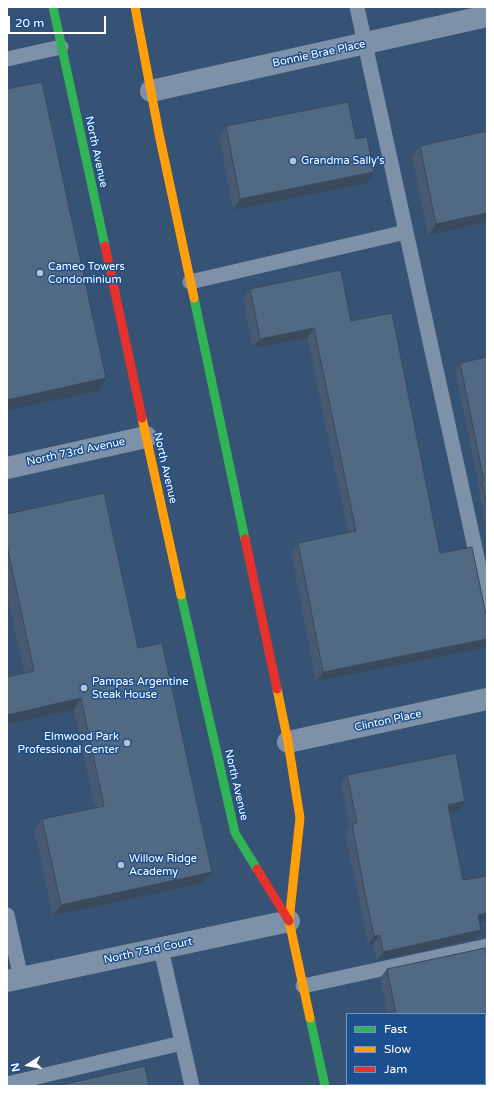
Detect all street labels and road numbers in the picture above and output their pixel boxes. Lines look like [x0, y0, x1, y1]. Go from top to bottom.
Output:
street label: Bonnie Brae Place [271, 38, 367, 70]
street label: North Avenue [82, 115, 110, 189]
street label: North Avenue [150, 431, 180, 505]
street label: North 73rd Avenue [26, 435, 126, 469]
street label: Clinton Place [353, 707, 423, 735]
street label: North Avenue [221, 748, 251, 822]
street label: North 73rd Court [102, 935, 194, 967]

